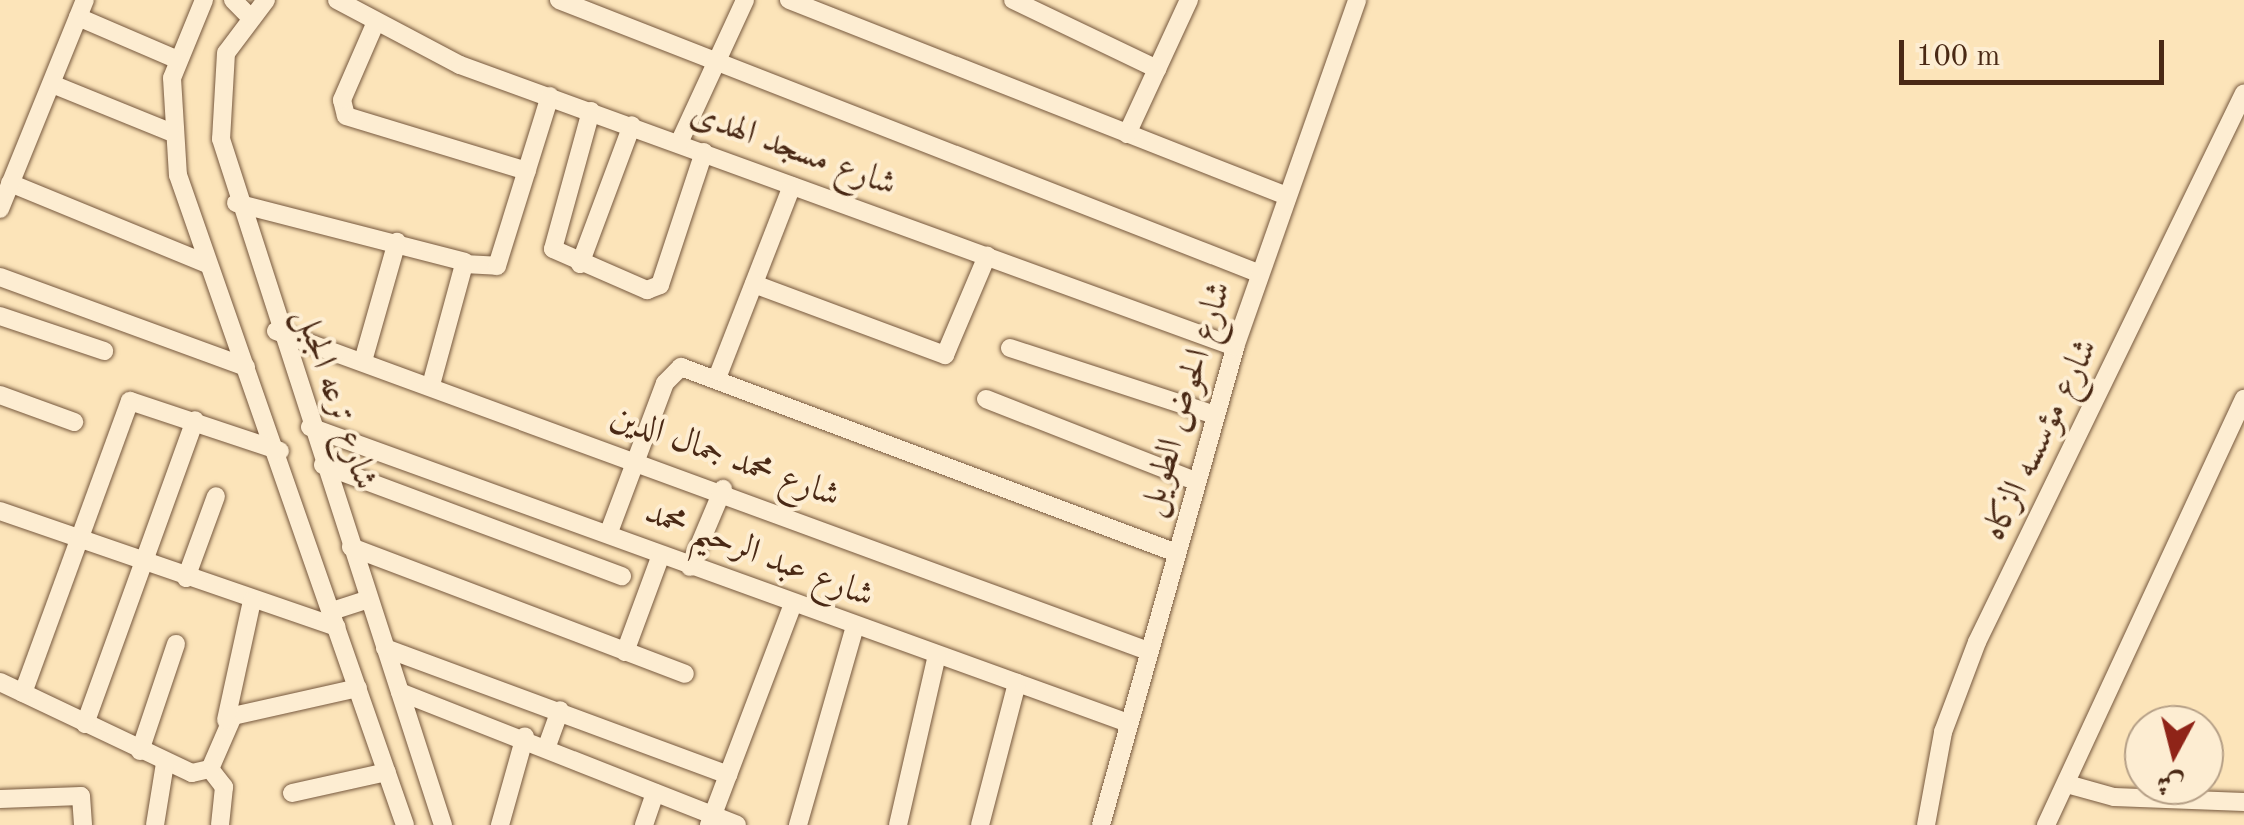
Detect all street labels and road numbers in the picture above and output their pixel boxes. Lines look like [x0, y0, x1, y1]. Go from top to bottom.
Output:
street label: شارع مسجد الهدى [684, 93, 902, 207]
street label: شارع الحوض الطويل [1130, 277, 1242, 521]
street label: شارع ترعه الجبل [284, 303, 386, 495]
street label: شارع مؤسسه الزكاه [1974, 332, 2108, 548]
street label: شارع محمد جمال الدين [604, 396, 846, 518]
street label: شارع عبد الرحيم محمد [639, 492, 879, 618]

